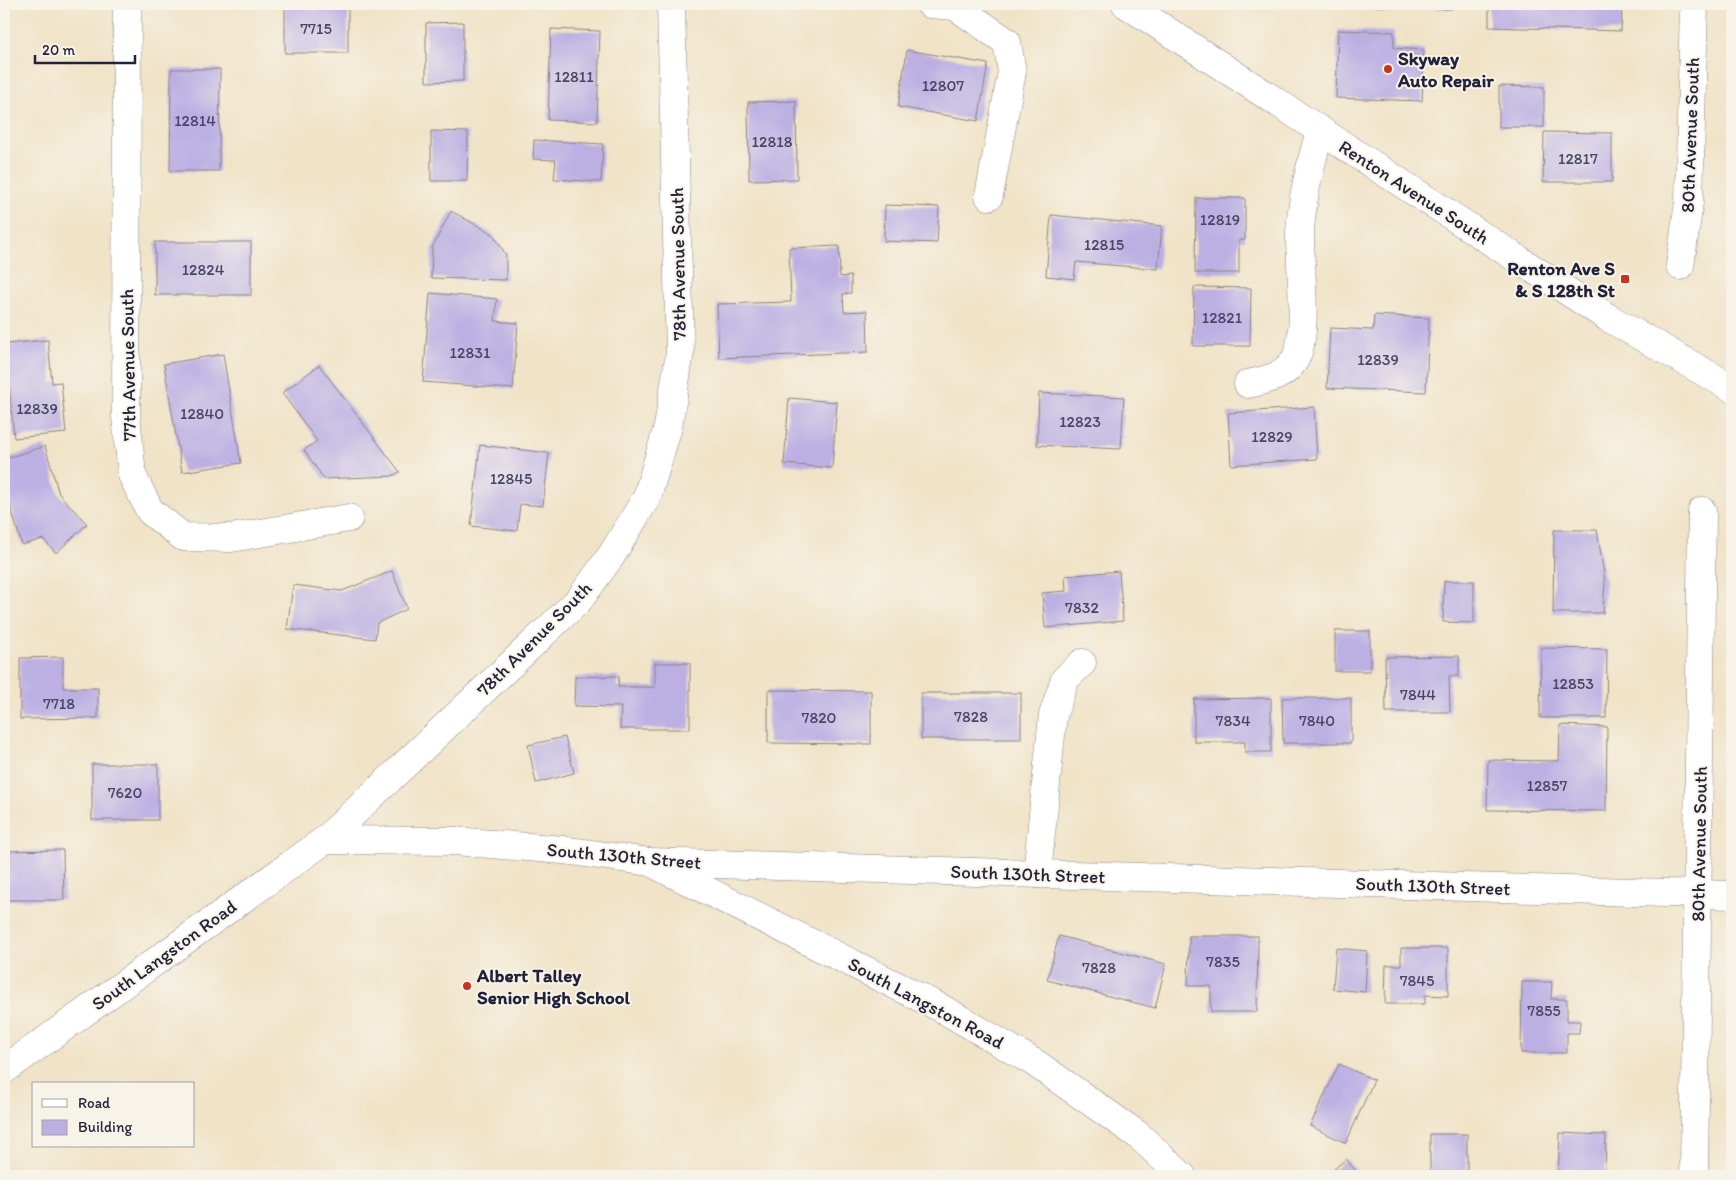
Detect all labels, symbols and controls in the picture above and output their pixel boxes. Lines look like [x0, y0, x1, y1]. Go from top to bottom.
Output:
house number: 7715 [300, 19, 332, 38]
scale bar [35, 32, 135, 64]
text: 20 m [42, 41, 76, 59]
place label: Skyway Auto Repair [1397, 47, 1494, 92]
street label: 80th Avenue South [1676, 57, 1704, 213]
marker: Skyway Auto Repair [1382, 63, 1394, 75]
house number: 12811 [554, 67, 594, 86]
house number: 12807 [922, 76, 964, 95]
house number: 12814 [174, 111, 216, 130]
house number: 12818 [752, 132, 793, 151]
street label: Renton Avenue South [1335, 135, 1494, 249]
house number: 12817 [1558, 149, 1598, 168]
street label: 78th Avenue South [665, 187, 691, 341]
house number: 12819 [1200, 210, 1240, 229]
house number: 12815 [1084, 235, 1124, 254]
place label: Renton Ave S & S 128th St [1507, 257, 1615, 302]
house number: 12824 [182, 260, 225, 279]
marker: Renton Ave S & S 128th St [1619, 273, 1631, 285]
street label: 77th Avenue South [115, 288, 141, 441]
house number: 12821 [1202, 308, 1243, 327]
house number: 12831 [450, 343, 491, 362]
house number: 12839 [1357, 350, 1399, 369]
house number: 12839 [16, 399, 58, 418]
house number: 12840 [180, 404, 224, 423]
house number: 12823 [1059, 412, 1101, 431]
house number: 12829 [1251, 427, 1293, 446]
house number: 12845 [490, 469, 532, 488]
street label: 78th Avenue South [472, 577, 596, 701]
house number: 7832 [1065, 598, 1100, 617]
house number: 12853 [1552, 674, 1594, 693]
house number: 7844 [1400, 685, 1436, 704]
house number: 7718 [43, 694, 75, 713]
house number: 7828 [954, 707, 988, 726]
house number: 7820 [802, 708, 836, 727]
house number: 7834 [1215, 711, 1251, 730]
house number: 7840 [1299, 711, 1335, 730]
street label: 80th Avenue South [1686, 766, 1712, 922]
house number: 12857 [1527, 776, 1568, 795]
house number: 7620 [108, 783, 142, 802]
street label: South 130th Street [546, 838, 702, 874]
street label: South 130th Street [950, 860, 1106, 888]
street label: South 130th Street [1355, 872, 1511, 900]
street label: South Langston Road [87, 895, 241, 1015]
street label: South Langston Road [844, 952, 1008, 1054]
house number: 7835 [1206, 952, 1240, 971]
house number: 7828 [1082, 958, 1116, 977]
place label: Albert Talley Senior High School [476, 964, 630, 1009]
house number: 7845 [1400, 971, 1434, 990]
marker: Albert Talley Senior High School [461, 980, 473, 992]
house number: 7855 [1527, 1001, 1561, 1020]
legend [32, 1082, 195, 1148]
text: Road [78, 1094, 111, 1112]
text: Building [78, 1118, 132, 1136]

